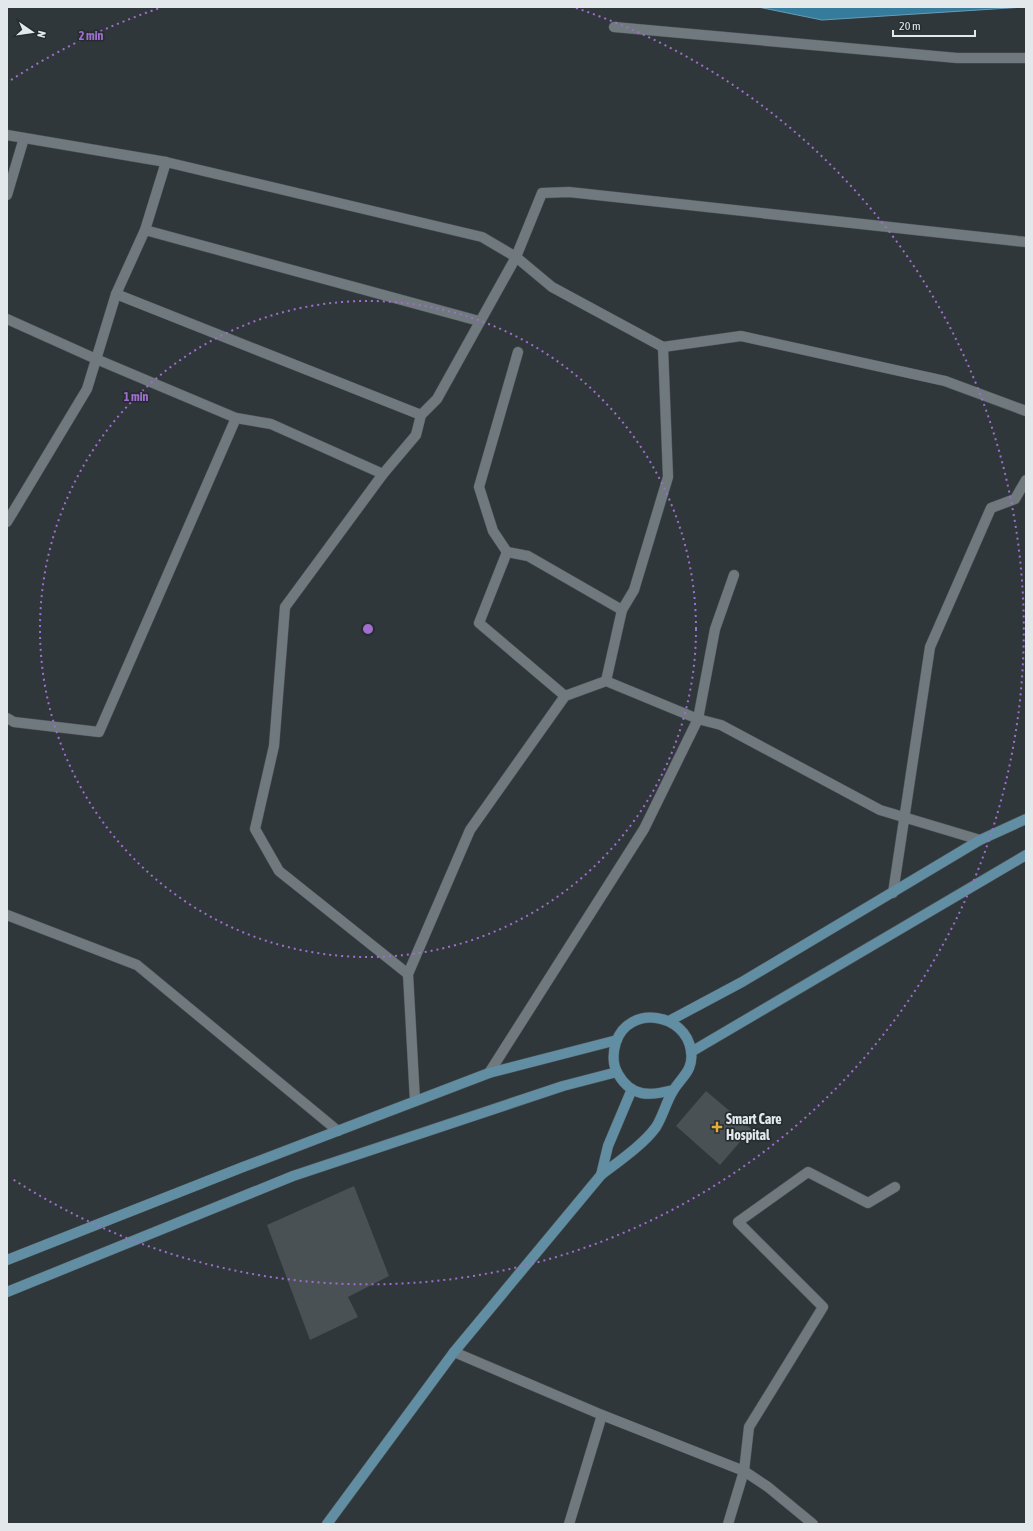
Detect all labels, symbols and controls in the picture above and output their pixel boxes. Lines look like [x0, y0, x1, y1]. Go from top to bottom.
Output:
north arrow [12, 12, 52, 52]
scale bar [893, 12, 975, 38]
text: 20 m [899, 19, 921, 33]
text: 2 min [79, 29, 103, 43]
text: N [35, 30, 48, 39]
text: 1 min [124, 390, 148, 404]
centre of rings [361, 622, 375, 636]
place label: Smart Care Hospital [726, 1111, 782, 1143]
marker: Smart Care Hospital [711, 1121, 723, 1133]

